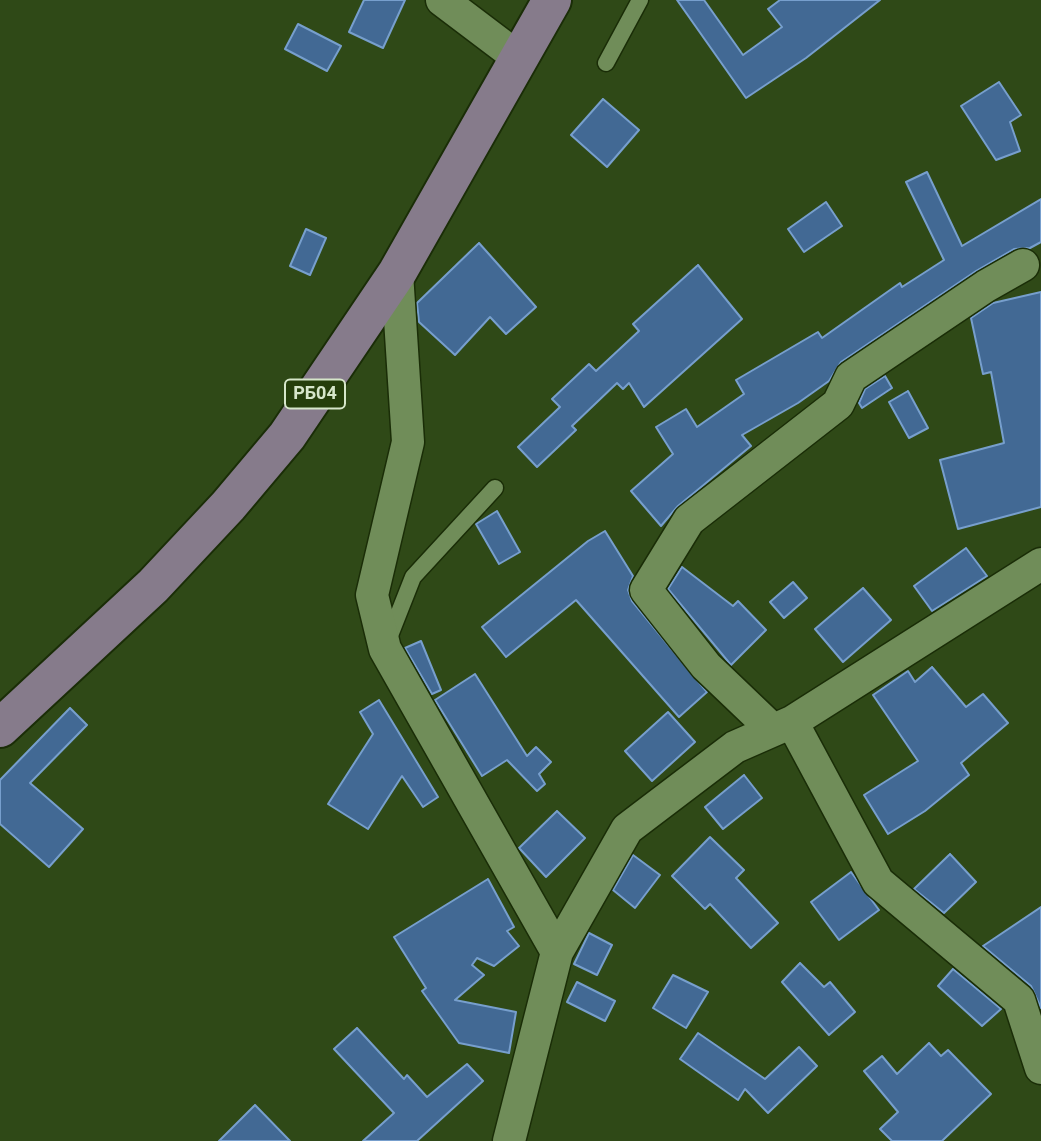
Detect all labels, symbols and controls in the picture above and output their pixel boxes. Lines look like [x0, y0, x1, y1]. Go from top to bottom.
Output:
road number: РБ04 [285, 380, 345, 408]

